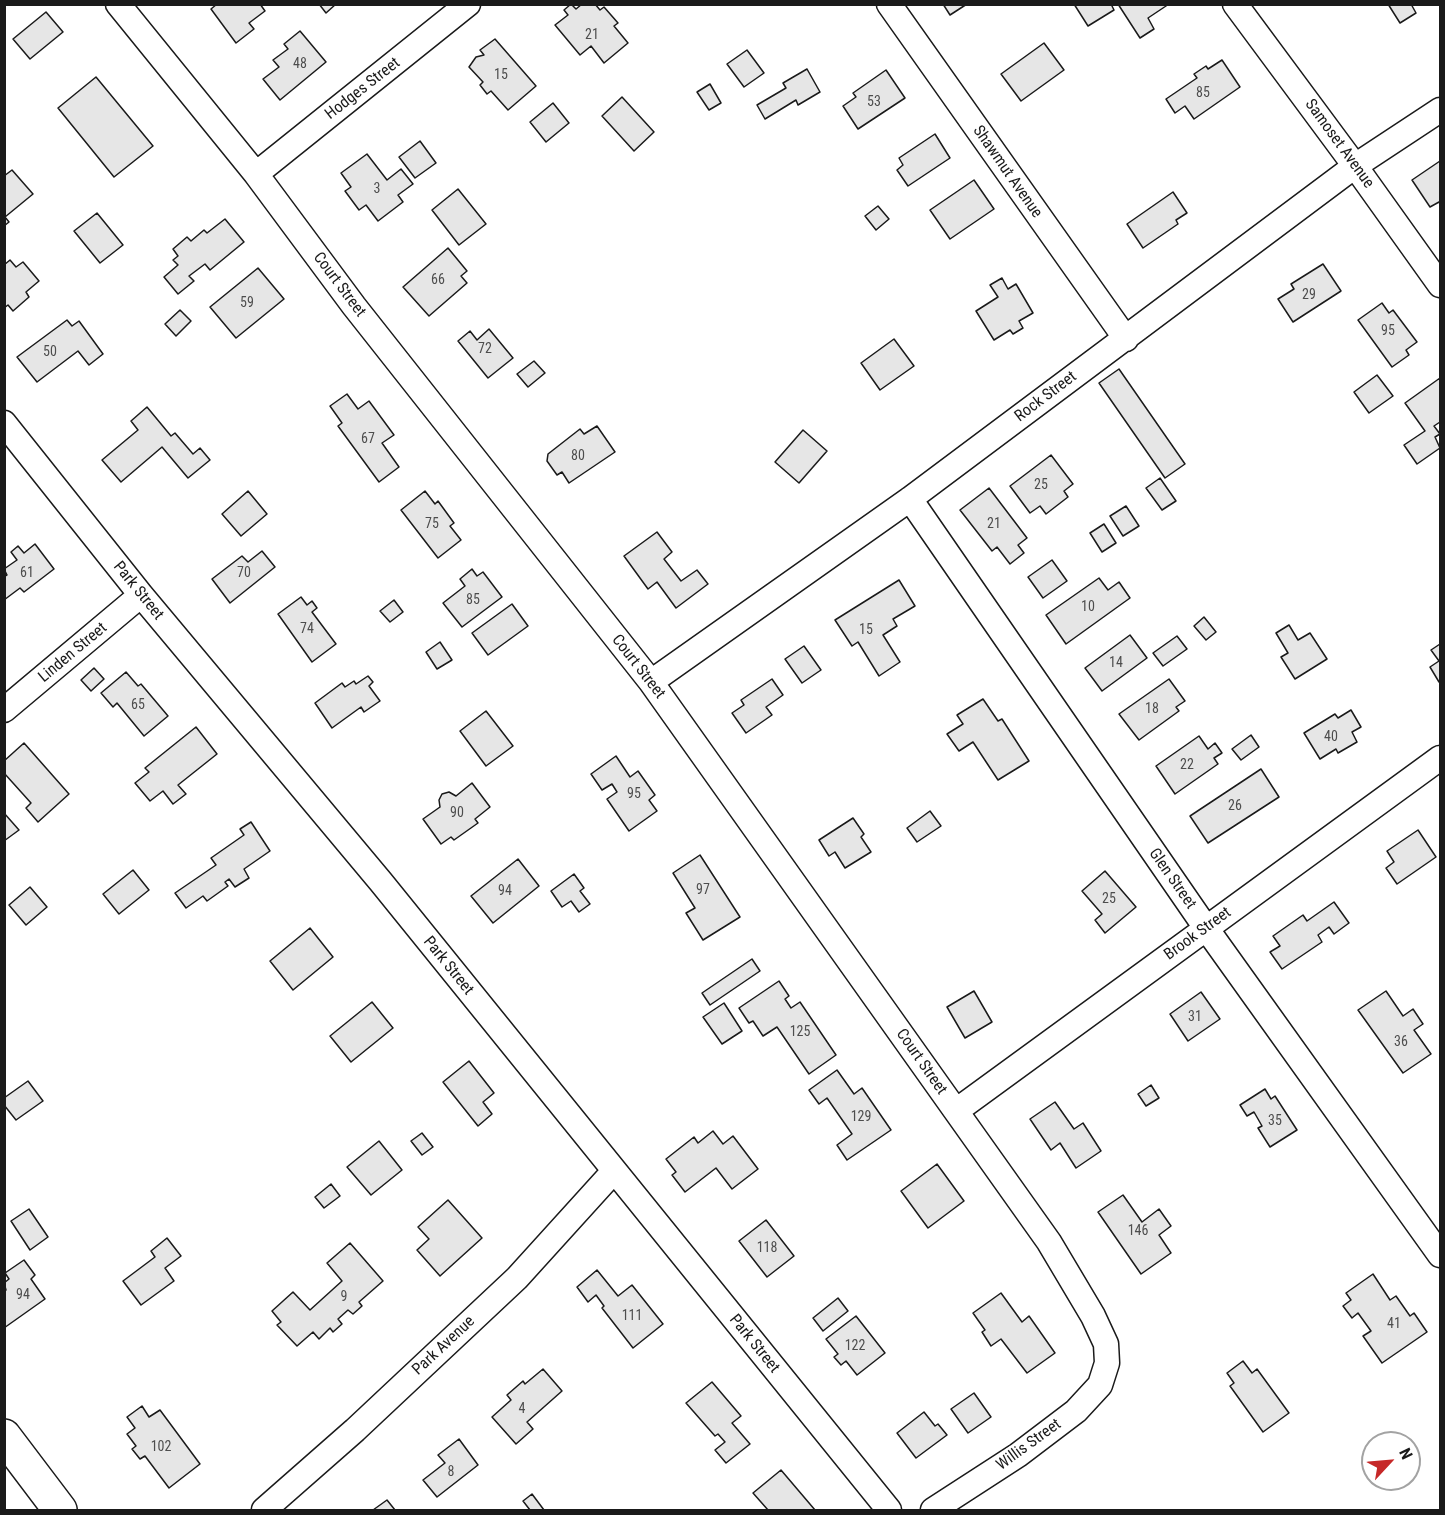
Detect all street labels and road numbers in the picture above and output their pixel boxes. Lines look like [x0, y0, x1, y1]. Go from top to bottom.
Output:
street label: Hodges Street [322, 54, 404, 124]
street label: Samoset Avenue [1300, 96, 1378, 192]
street label: Shawmut Avenue [968, 122, 1046, 222]
street label: Court Street [308, 249, 370, 321]
street label: Rock Street [1011, 368, 1081, 426]
street label: Park Street [109, 558, 167, 624]
street label: Linden Street [35, 619, 111, 687]
street label: Court Street [607, 631, 669, 703]
street label: Glen Street [1144, 845, 1200, 913]
street label: Brook Street [1161, 903, 1235, 965]
street label: Park Street [419, 933, 477, 999]
street label: Court Street [891, 1025, 951, 1099]
street label: Park Street [725, 1311, 783, 1377]
street label: Park Avenue [409, 1312, 479, 1380]
street label: Willis Street [993, 1415, 1065, 1475]

